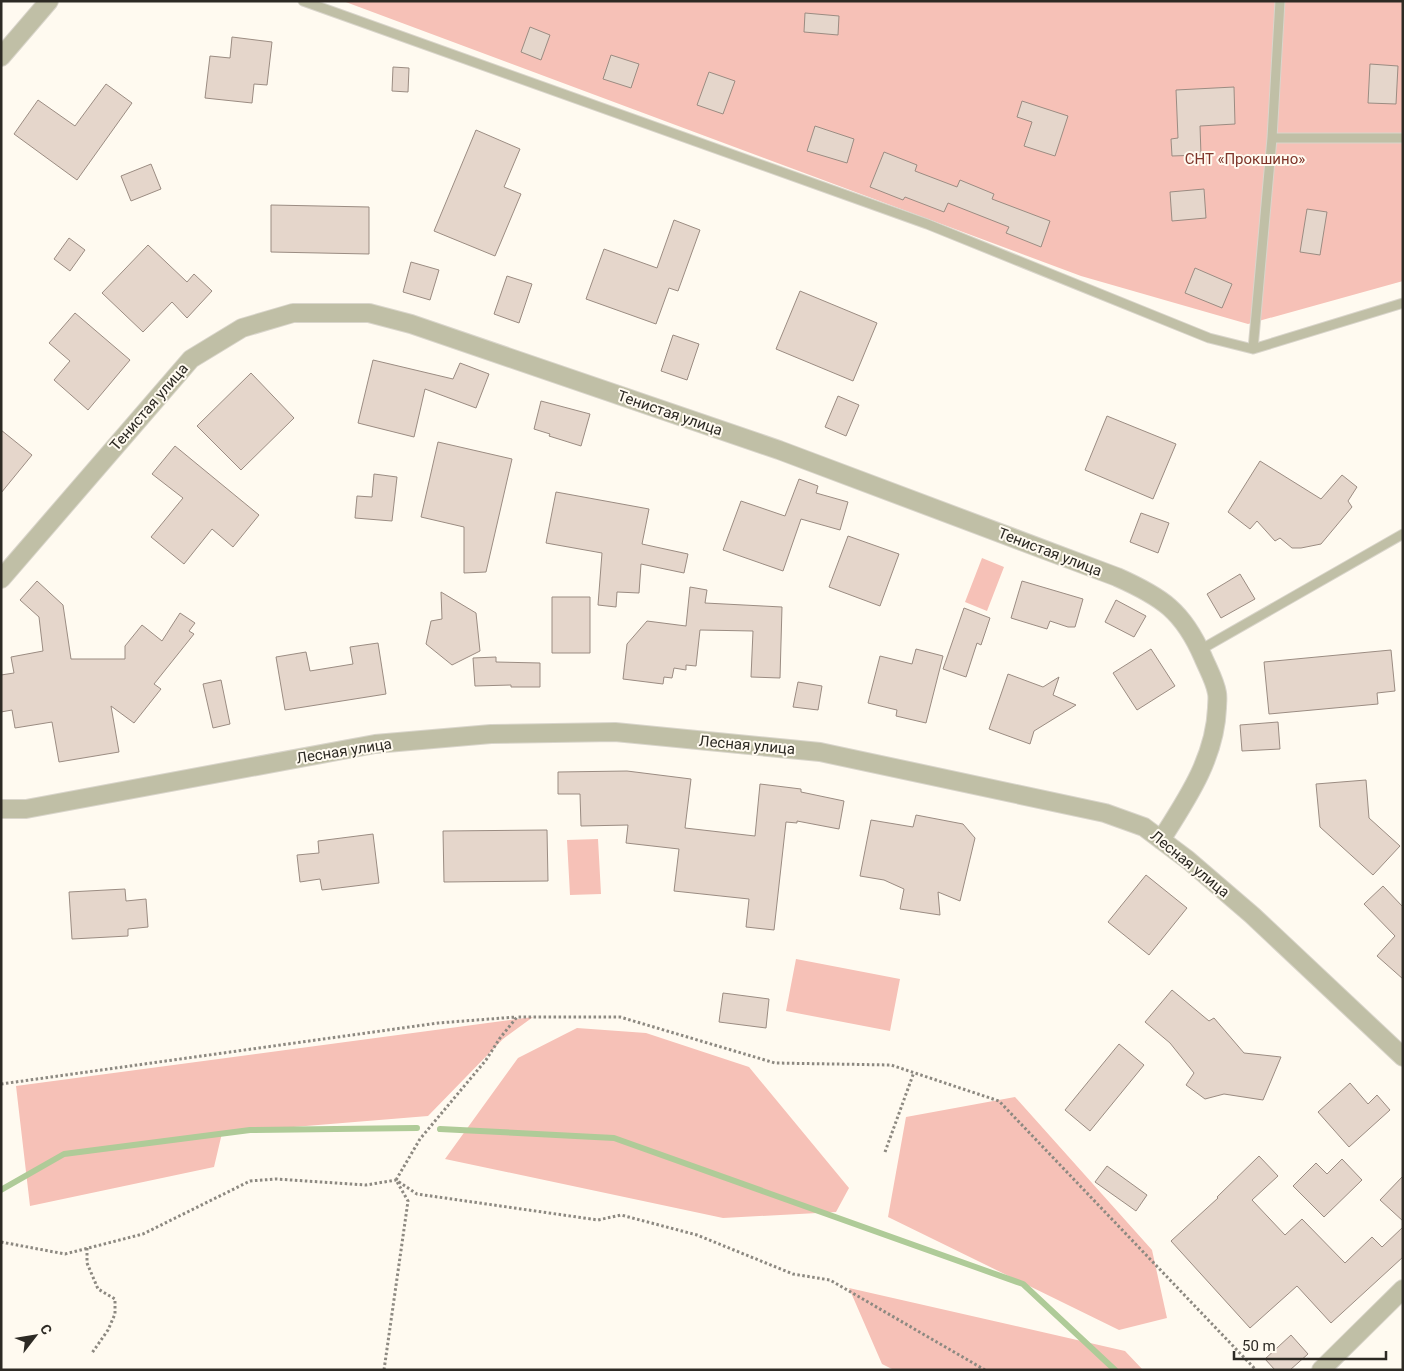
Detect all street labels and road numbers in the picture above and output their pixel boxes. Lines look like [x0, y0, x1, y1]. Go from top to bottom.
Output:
street label: Тенистая улица [106, 360, 192, 454]
street label: Тенистая улица [615, 387, 725, 439]
street label: Тенистая улица [996, 524, 1104, 580]
street label: Лесная улица [698, 732, 796, 758]
street label: Лесная улица [295, 735, 393, 767]
street label: Лесная улица [1147, 827, 1233, 901]

